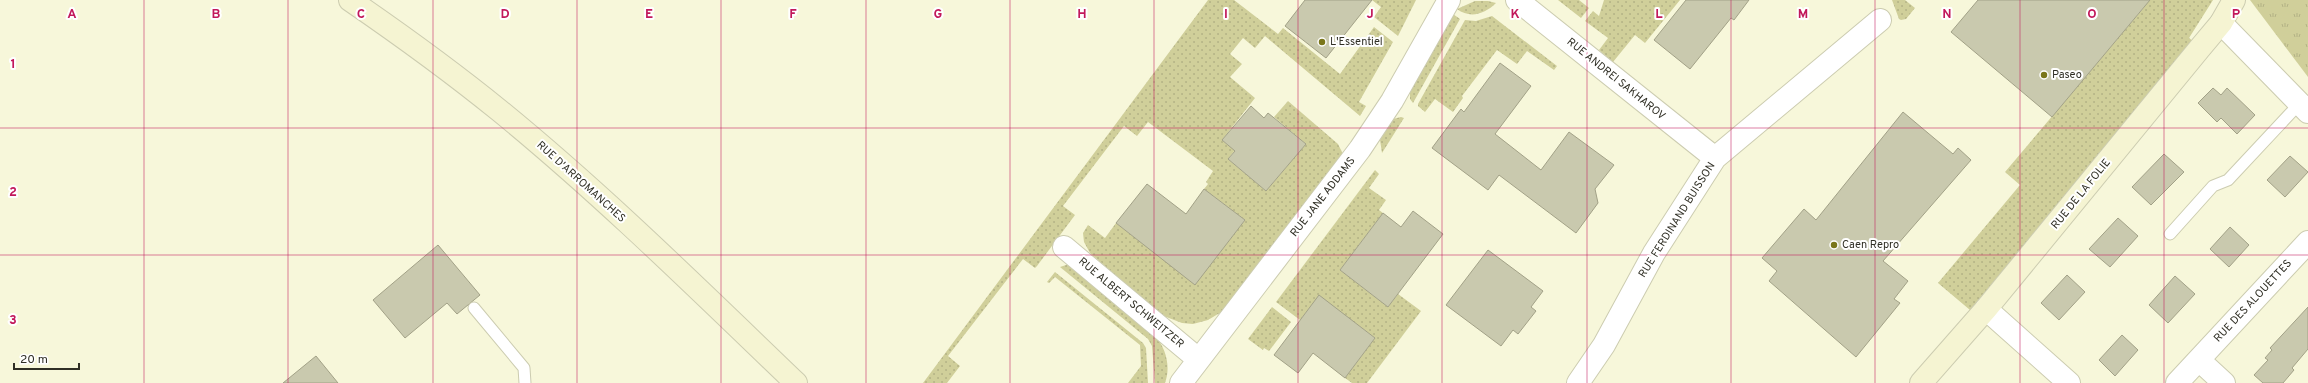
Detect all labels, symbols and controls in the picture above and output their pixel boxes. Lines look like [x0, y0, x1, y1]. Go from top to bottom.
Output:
text: A [67, 7, 77, 23]
text: B [212, 7, 221, 23]
text: C [357, 7, 365, 23]
text: D [500, 7, 510, 23]
text: E [645, 7, 653, 23]
text: F [789, 7, 797, 23]
text: G [934, 7, 943, 23]
text: H [1077, 7, 1087, 23]
text: I [1224, 7, 1228, 23]
text: J [1366, 7, 1374, 23]
text: K [1510, 7, 1520, 23]
text: L [1655, 7, 1663, 23]
text: M [1798, 7, 1808, 23]
text: N [1942, 7, 1952, 23]
text: O [2087, 7, 2097, 23]
text: P [2232, 7, 2241, 23]
place label: L'Essentiel [1330, 35, 1383, 49]
street label: RUE ANDREI SAKHAROV [1564, 35, 1668, 123]
marker: L'Essentiel [1317, 37, 1327, 47]
text: 1 [10, 57, 16, 73]
place label: Paseo [2052, 68, 2082, 82]
marker: Paseo [2039, 70, 2049, 80]
street label: RUE D'ARROMANCHES [534, 138, 628, 226]
street label: RUE JANE ADDAMS [1287, 154, 1359, 240]
street label: RUE DE LA FOLIE [2048, 156, 2114, 232]
street label: RUE FERDINAND BUISSON [1636, 160, 1718, 280]
text: 2 [9, 185, 17, 201]
place label: Caen Repro [1842, 238, 1899, 252]
marker: Caen Repro [1829, 240, 1839, 250]
street label: RUE ALBERT SCHWEITZER [1075, 255, 1187, 351]
street label: RUE DES ALOUETTES [2211, 257, 2295, 345]
text: 3 [9, 313, 17, 329]
scale bar [14, 345, 79, 371]
text: 20 m [20, 352, 48, 368]

